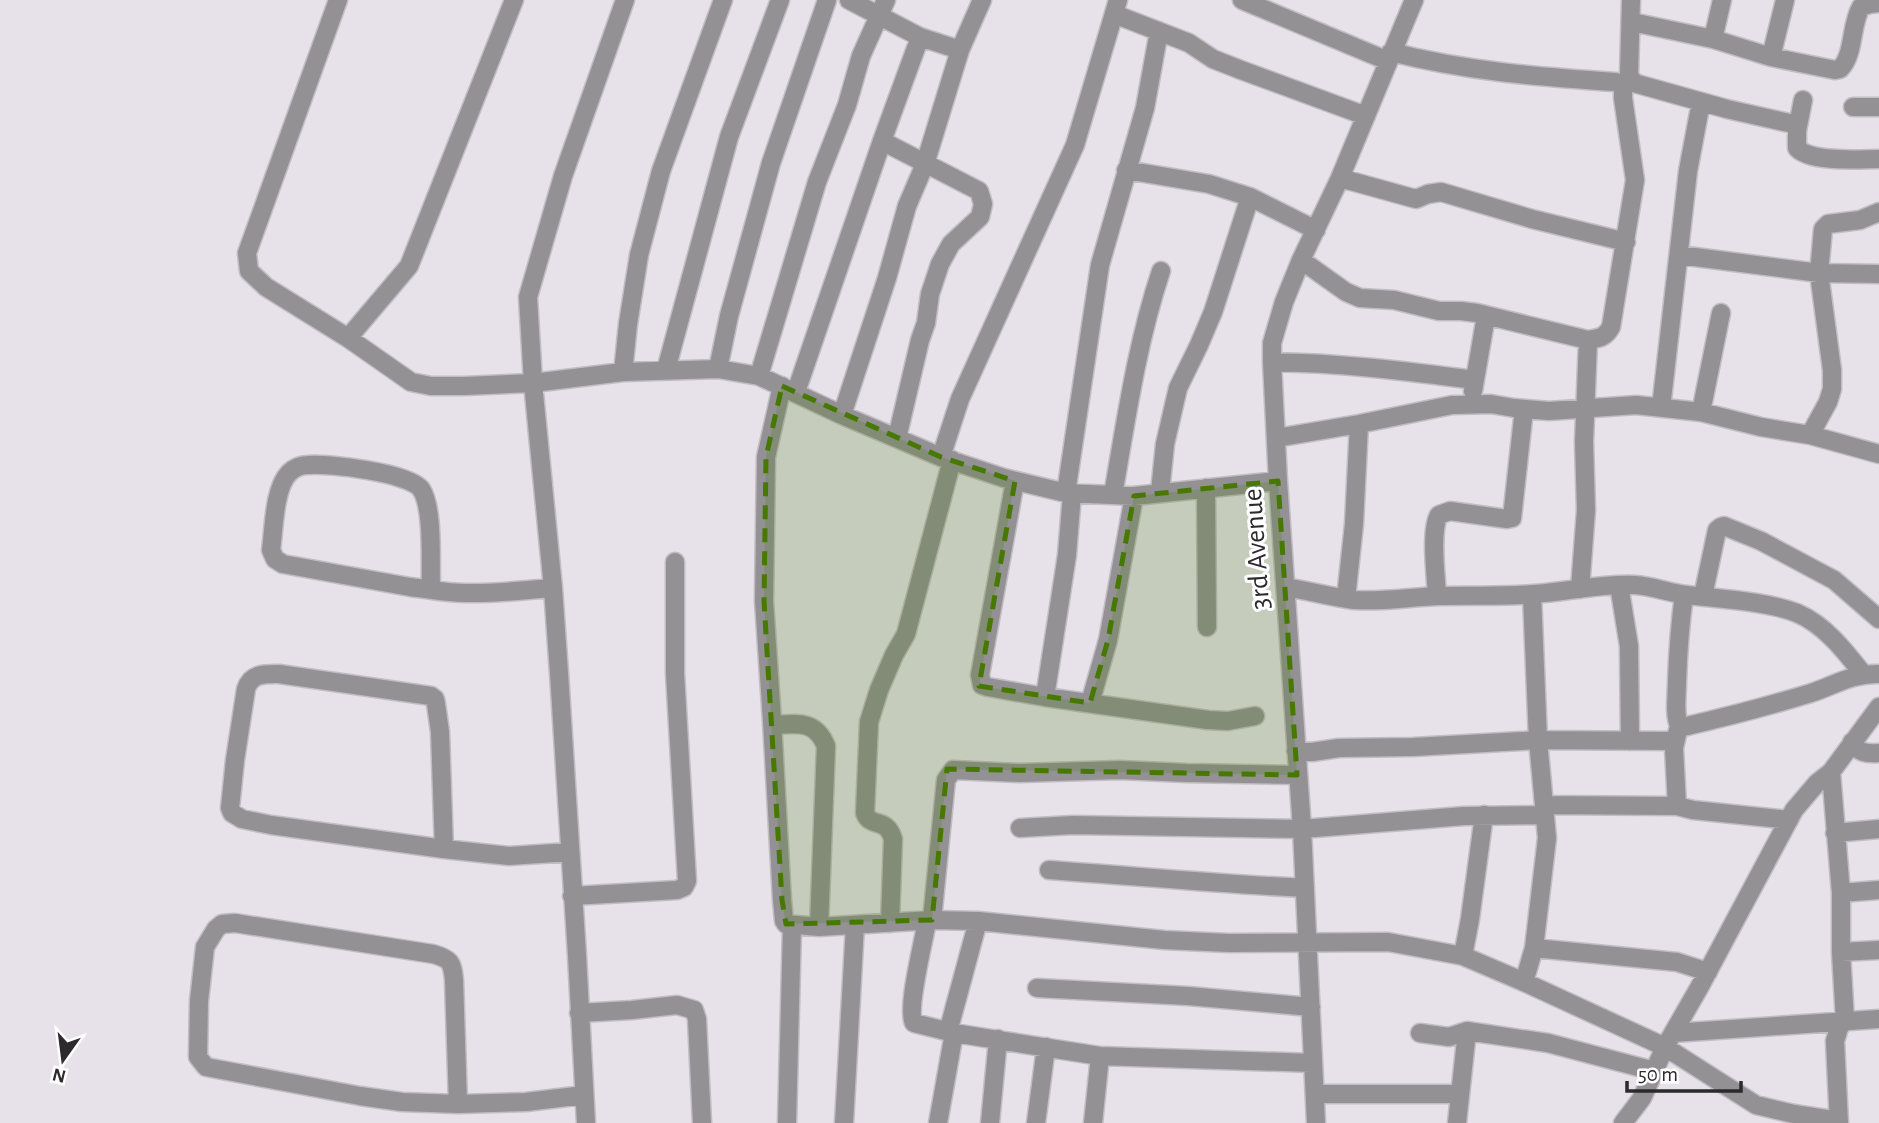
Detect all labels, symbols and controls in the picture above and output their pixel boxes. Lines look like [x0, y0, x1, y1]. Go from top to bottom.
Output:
street label: 3rd Avenue [1239, 488, 1275, 610]
north arrow [28, 1025, 98, 1095]
scale bar [1627, 1050, 1741, 1094]
text: N [51, 1064, 68, 1086]
text: 50 m [1638, 1064, 1678, 1085]

